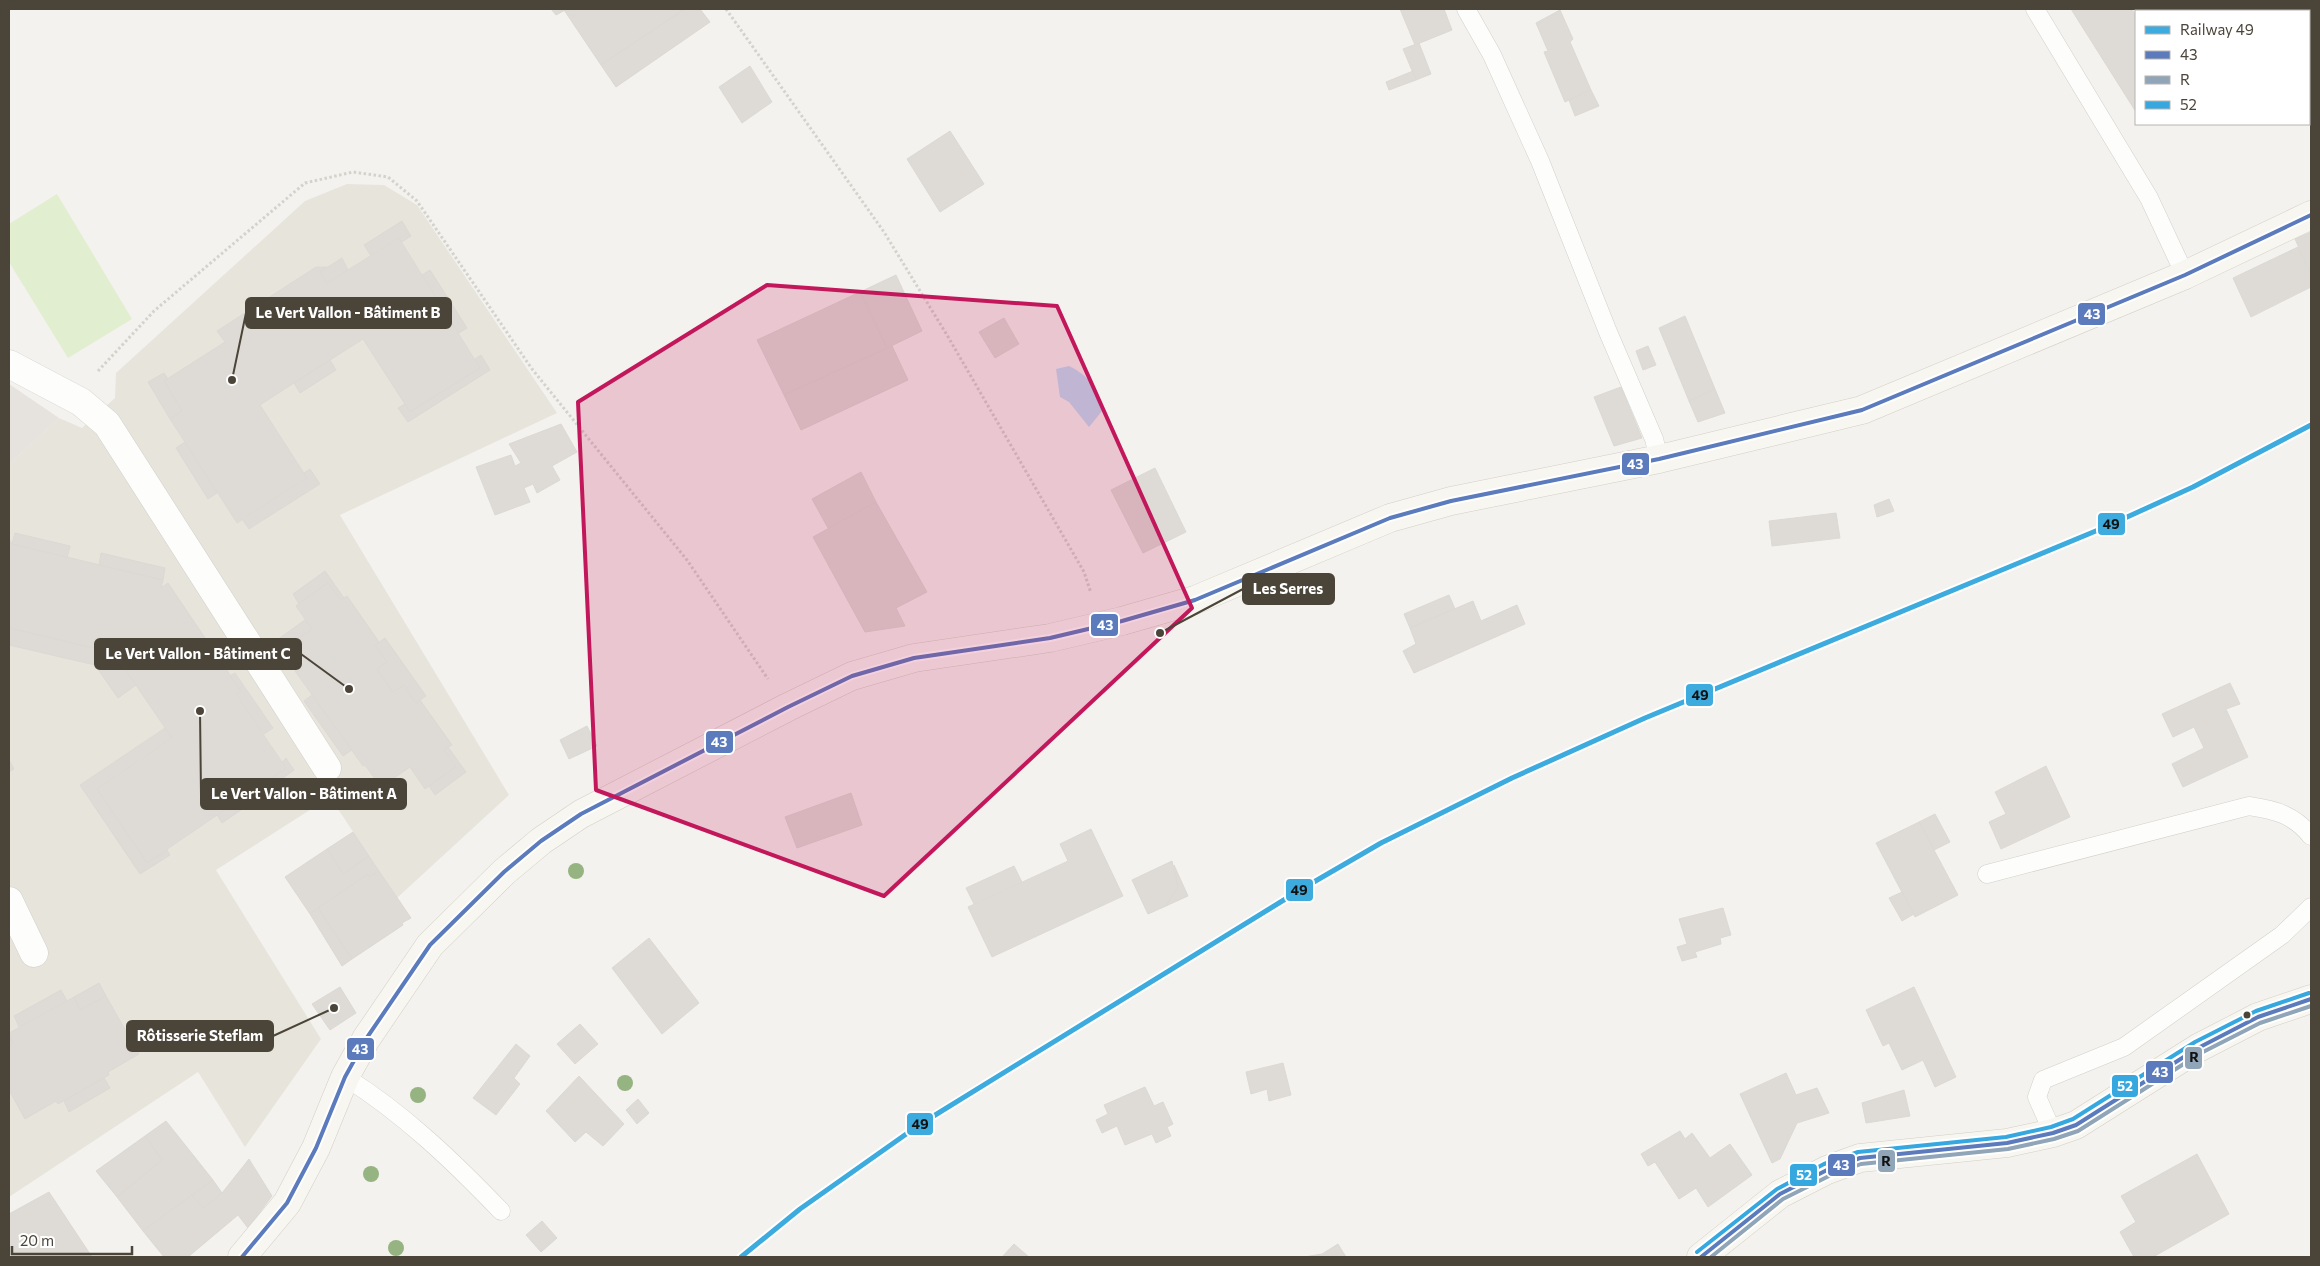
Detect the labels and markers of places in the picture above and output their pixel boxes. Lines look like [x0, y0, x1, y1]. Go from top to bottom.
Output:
callout: Le Vert Vallon - Bâtiment B [246, 298, 451, 328]
callout: Les Serres [1243, 574, 1334, 604]
callout: Le Vert Vallon - Bâtiment C [95, 639, 301, 669]
callout: Le Vert Vallon - Bâtiment A [201, 779, 406, 809]
unlabelled marker [2242, 1010, 2252, 1020]
callout: Rôtisserie Steflam [127, 1021, 273, 1051]

